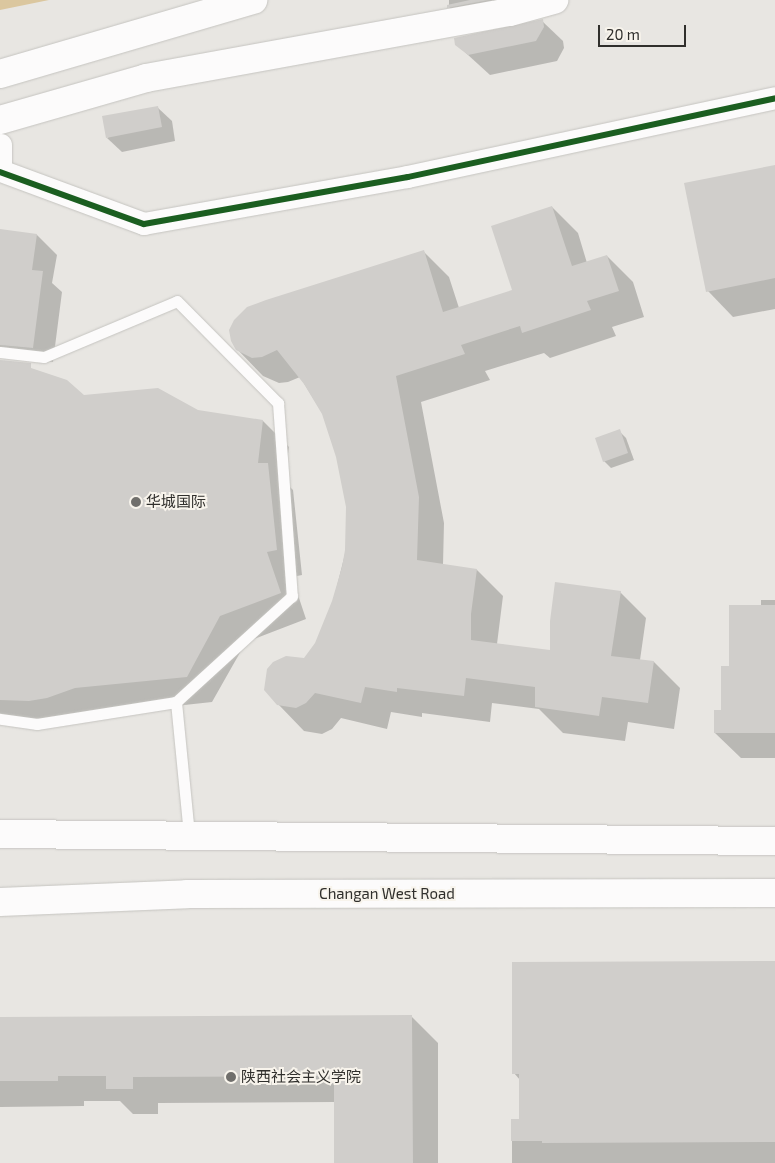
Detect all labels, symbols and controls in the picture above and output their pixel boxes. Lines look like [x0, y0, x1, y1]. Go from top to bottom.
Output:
scale bar [600, 15, 688, 47]
text: 20 m [606, 25, 640, 43]
place label: 华城国际 [146, 493, 206, 511]
marker: 华城国际 [130, 496, 142, 508]
street label: Changan West Road [319, 885, 455, 903]
place label: 陕西社会主义学院 [241, 1068, 361, 1086]
marker: 陕西社会主义学院 [225, 1071, 237, 1083]

